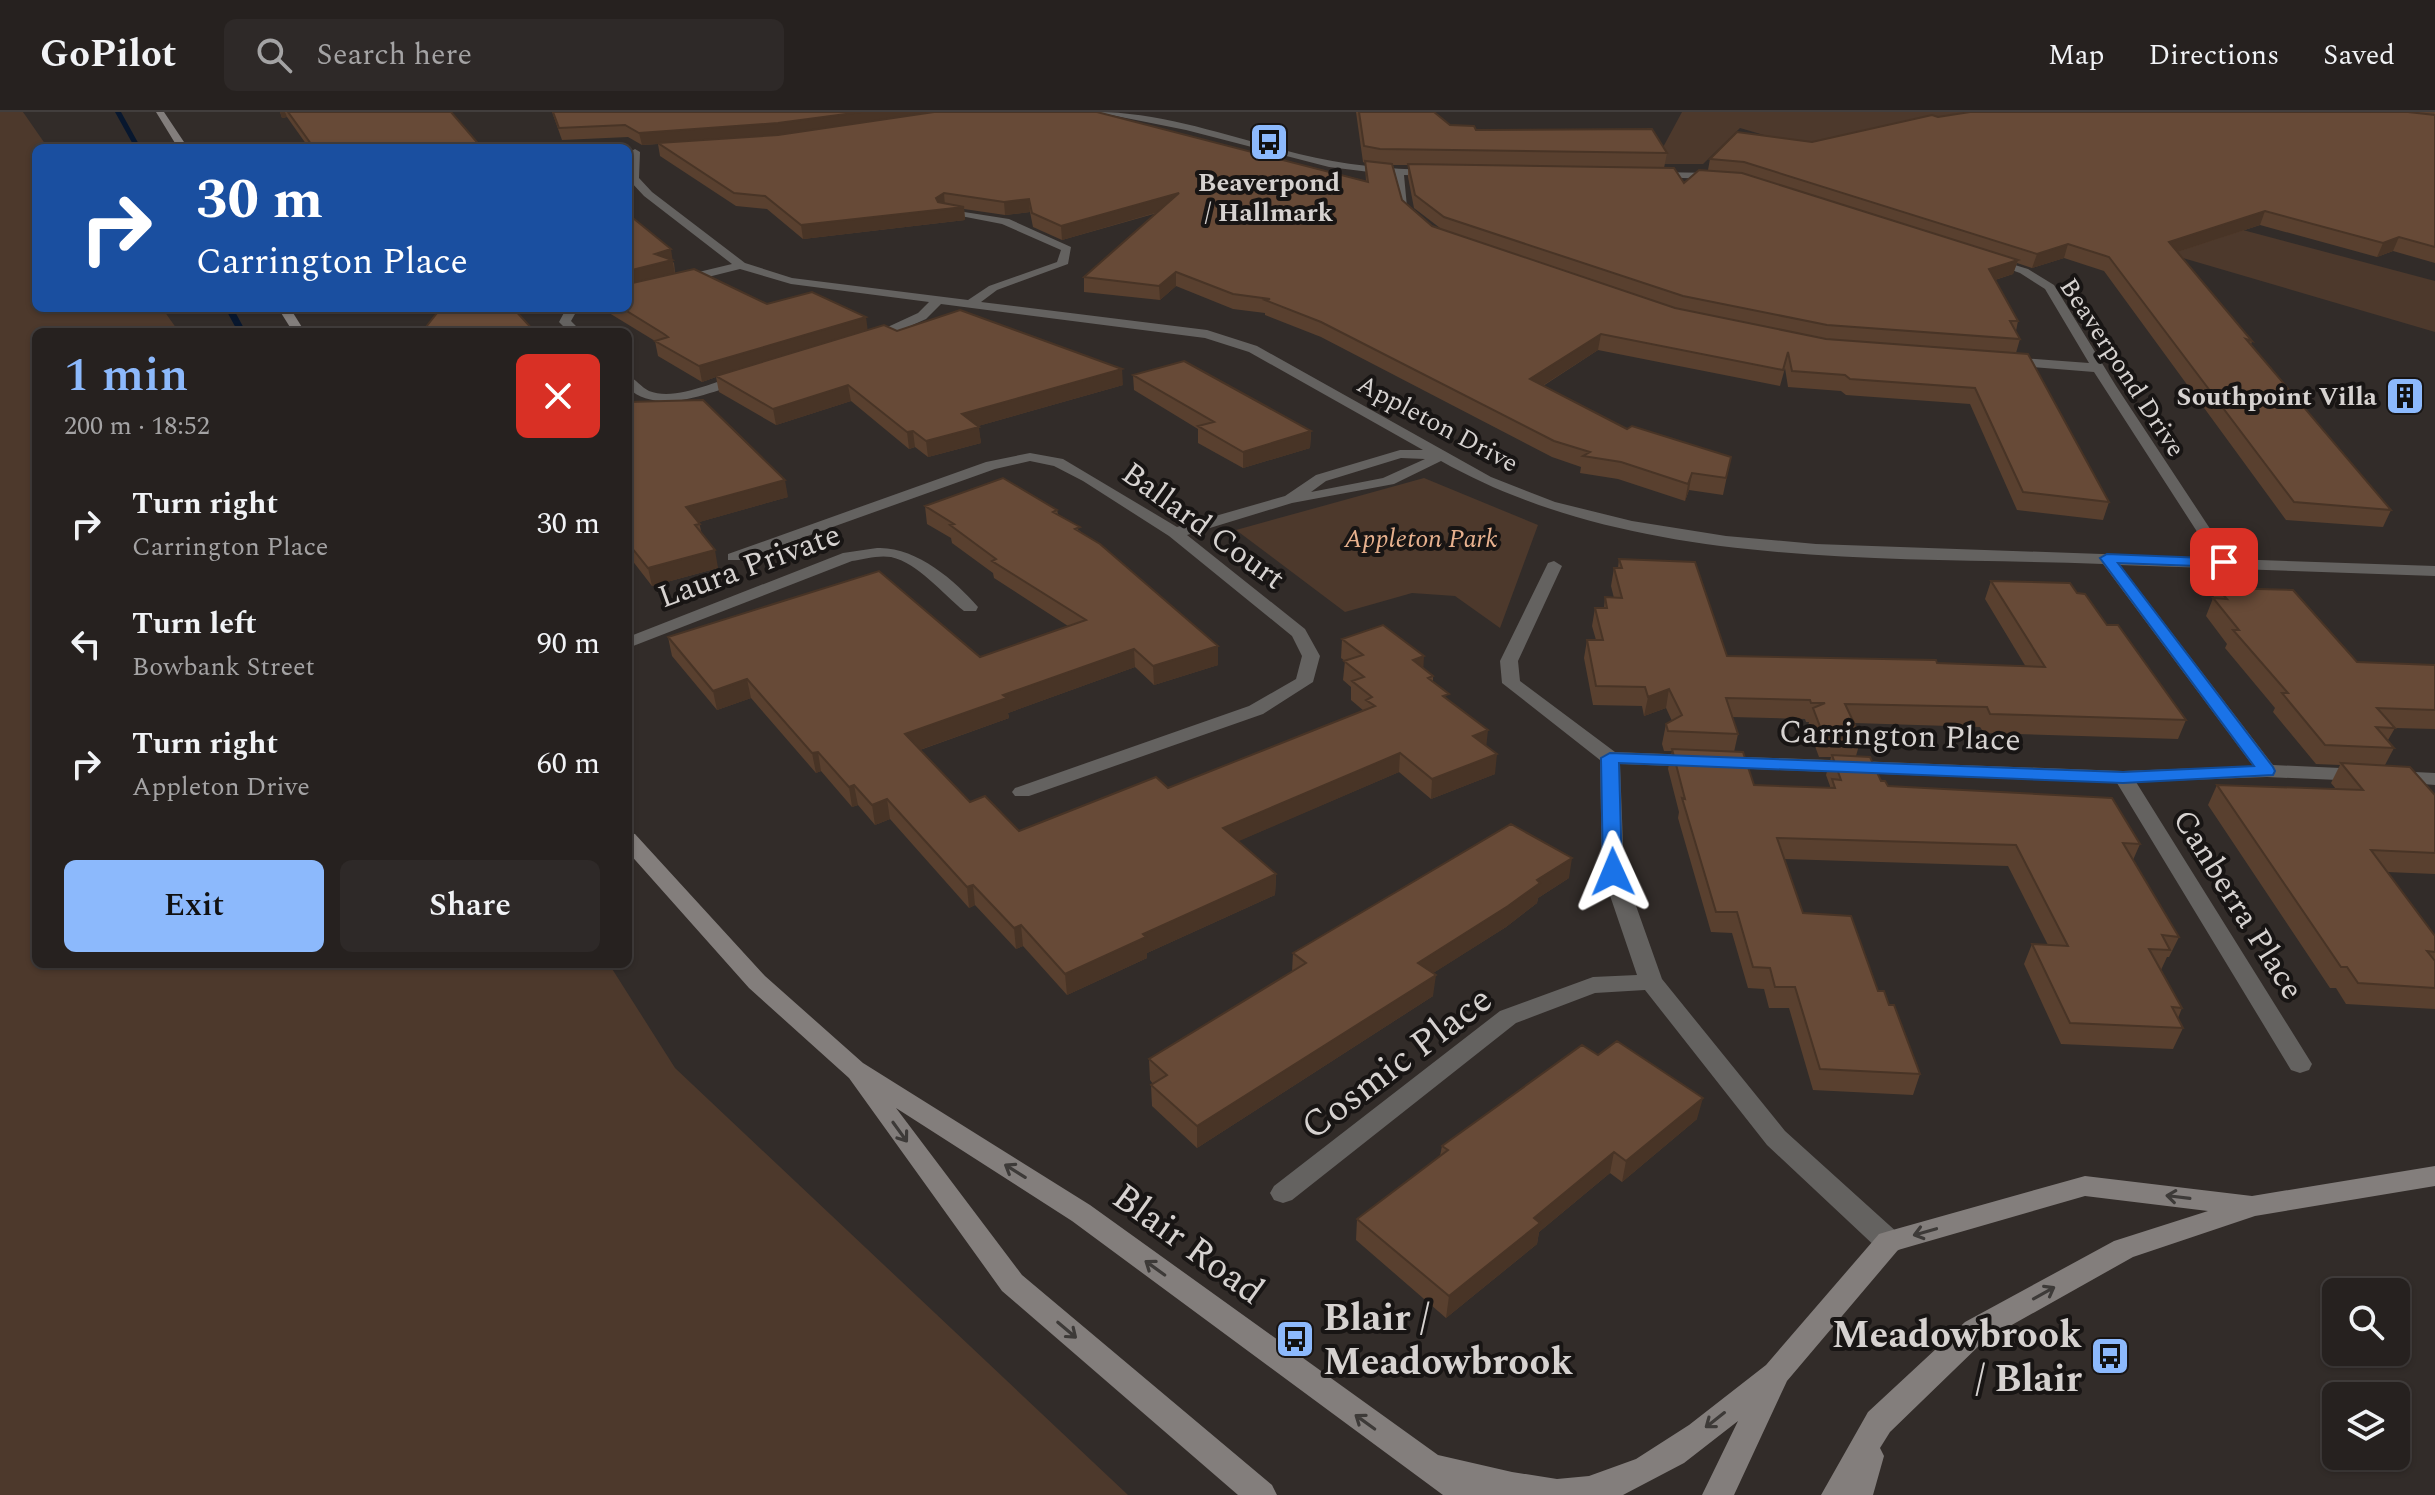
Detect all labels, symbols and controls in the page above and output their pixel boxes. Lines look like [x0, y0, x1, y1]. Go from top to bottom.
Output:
search box [224, 19, 784, 91]
text: GoPilot [40, 26, 176, 84]
text: Search here [316, 32, 472, 78]
icon: search [252, 33, 296, 77]
text: Map [2048, 34, 2105, 77]
text: Directions [2149, 34, 2279, 77]
text: Saved [2323, 34, 2395, 77]
bus stop icon: Beaverpond / Hallmark [1248, 121, 1290, 163]
text: 30 m [196, 158, 323, 243]
place label: Beaverpond / Hallmark [1198, 163, 1340, 233]
icon: right [64, 176, 168, 280]
text: Carrington Place [196, 235, 468, 290]
street label: Beaverpond Drive [2049, 270, 2195, 465]
text: 1 min [64, 339, 189, 412]
button: close [516, 354, 600, 438]
street label: Appleton Drive [1350, 364, 1525, 483]
building icon: Southpoint Villa [2384, 375, 2426, 417]
place label: Southpoint Villa [2177, 377, 2378, 417]
text: 200 m · 18:52 [64, 406, 210, 446]
street label: Ballard Court [1111, 450, 1295, 602]
text: Turn right [132, 481, 278, 527]
text: 30 m [537, 501, 600, 547]
icon: right [64, 502, 108, 546]
street label: Laura Private [651, 511, 848, 622]
park label: Appleton Park [1343, 519, 1498, 559]
text: Carrington Place [132, 527, 328, 567]
pin [2190, 528, 2258, 596]
icon: arrive [2202, 540, 2246, 584]
text: Turn left [132, 601, 257, 647]
text: 90 m [537, 621, 600, 667]
icon: left [64, 622, 108, 666]
text: Bowbank Street [132, 647, 315, 687]
street label: Carrington Place [1778, 708, 2022, 765]
text: Turn right [132, 721, 278, 767]
text: 60 m [537, 741, 600, 787]
icon: right [64, 742, 108, 786]
text: Appleton Drive [132, 767, 310, 807]
street label: Canberra Place [2160, 800, 2316, 1010]
position arrow [1571, 830, 1655, 914]
button: Exit [64, 860, 324, 952]
button: Share [340, 860, 600, 952]
street label: Cosmic Place [1289, 972, 1505, 1155]
one-way arrow [892, 1121, 909, 1142]
one-way arrow [1005, 1163, 1027, 1180]
street label: Blair Road [1099, 1169, 1276, 1320]
one-way arrow [2165, 1190, 2192, 1205]
one-way arrow [1912, 1225, 1938, 1240]
one-way arrow [1145, 1259, 1166, 1276]
map controls [2322, 1278, 2410, 1470]
button: search [2322, 1278, 2410, 1366]
one-way arrow [2031, 1285, 2055, 1301]
place label: Blair / Meadowbrook [1323, 1290, 1573, 1392]
place label: Meadowbrook / Blair [1832, 1307, 2083, 1409]
bus stop icon: Blair / Meadowbrook [1274, 1318, 1316, 1360]
one-way arrow [1056, 1321, 1076, 1339]
bus stop icon: Meadowbrook / Blair [2089, 1335, 2131, 1377]
button: layers [2322, 1382, 2410, 1470]
one-way arrow [1705, 1411, 1726, 1429]
one-way arrow [1354, 1413, 1376, 1430]

